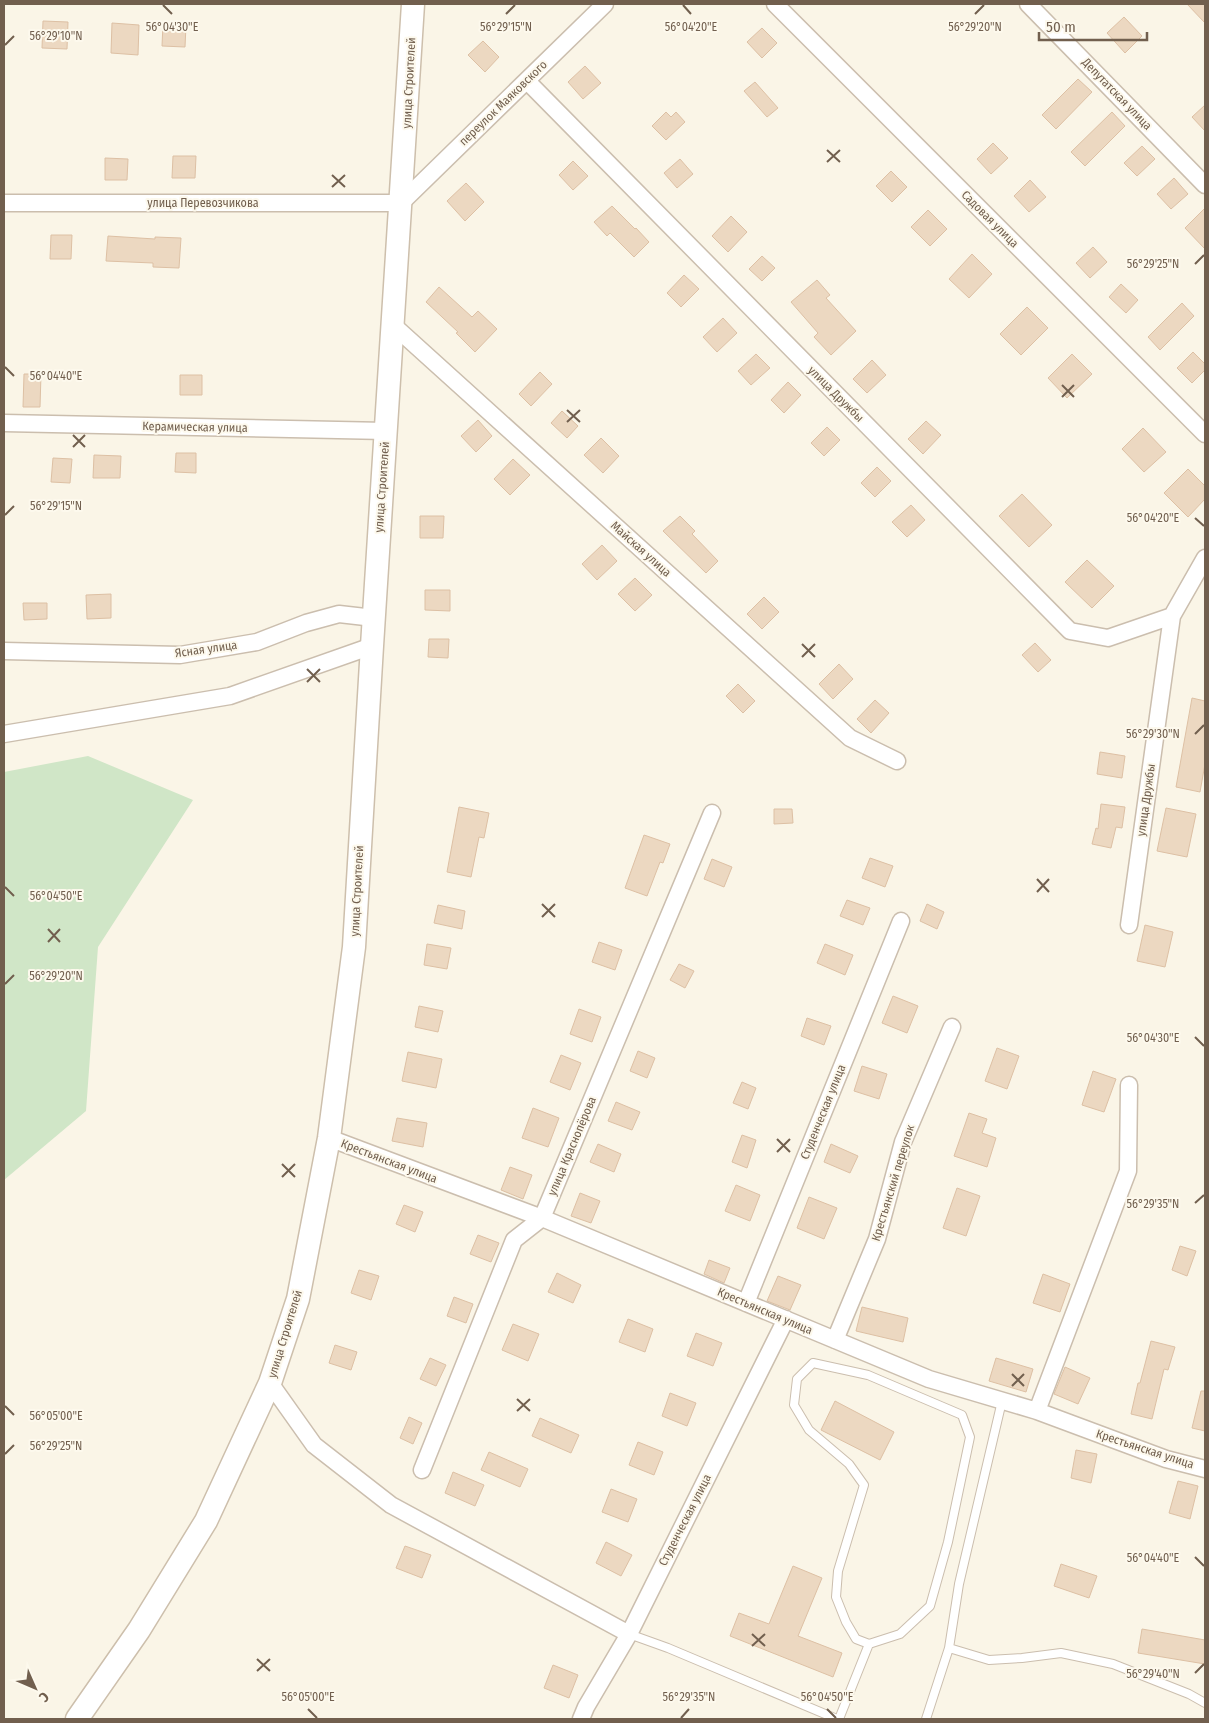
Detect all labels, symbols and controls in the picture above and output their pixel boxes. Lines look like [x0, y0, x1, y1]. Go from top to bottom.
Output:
scale bar [1039, 10, 1146, 42]
text: 50 m [1046, 18, 1076, 36]
text: 56°04'30"E [146, 20, 199, 34]
text: 56°29'15"N [480, 20, 532, 34]
text: 56°04'20"E [665, 20, 718, 34]
text: 56°29'20"N [948, 20, 1002, 34]
text: 56°29'10"N [29, 29, 83, 43]
street label: улица Строителей [400, 37, 418, 129]
street label: Депутатская улица [1079, 55, 1155, 133]
street label: переулок Маяковского [456, 57, 550, 149]
street label: Садовая улица [959, 188, 1021, 250]
street label: улица Перевозчикова [147, 196, 259, 210]
text: 56°29'25"N [1127, 257, 1179, 271]
street label: улица Дружбы [805, 363, 867, 425]
text: 56°04'40"E [30, 369, 83, 383]
street label: Керамическая улица [142, 419, 248, 435]
street label: улица Строителей [372, 441, 392, 533]
text: 56°29'15"N [30, 499, 82, 513]
text: 56°04'20"E [1127, 511, 1180, 525]
street label: Майская улица [608, 518, 674, 580]
street label: Ясная улица [174, 638, 238, 660]
text: 56°29'30"N [1126, 727, 1180, 741]
street label: улица Дружбы [1134, 763, 1158, 837]
street label: улица Строителей [348, 845, 366, 937]
text: 56°04'50"E [30, 889, 83, 903]
text: 56°29'20"N [29, 969, 83, 983]
text: 56°04'30"E [1127, 1031, 1180, 1045]
street label: Студенческая улица [798, 1062, 848, 1161]
street label: улица Краснопёрова [545, 1094, 599, 1198]
street label: Крестьянский переулок [869, 1123, 917, 1243]
street label: Крестьянская улица [339, 1136, 439, 1186]
text: 56°29'35"N [1127, 1197, 1179, 1211]
street label: Крестьянская улица [715, 1285, 815, 1337]
street label: улица Строителей [265, 1288, 305, 1380]
text: 56°05'00"E [29, 1409, 83, 1423]
street label: Крестьянская улица [1094, 1427, 1196, 1471]
text: 56°29'25"N [30, 1439, 82, 1453]
street label: Студенческая улица [656, 1472, 714, 1568]
text: 56°04'40"E [1127, 1551, 1180, 1565]
north arrow [10, 1663, 60, 1713]
text: 56°29'40"N [1126, 1667, 1180, 1681]
text: С [35, 1688, 52, 1706]
text: 56°05'00"E [281, 1690, 335, 1704]
text: 56°29'35"N [663, 1690, 715, 1704]
text: 56°04'50"E [801, 1690, 854, 1704]

